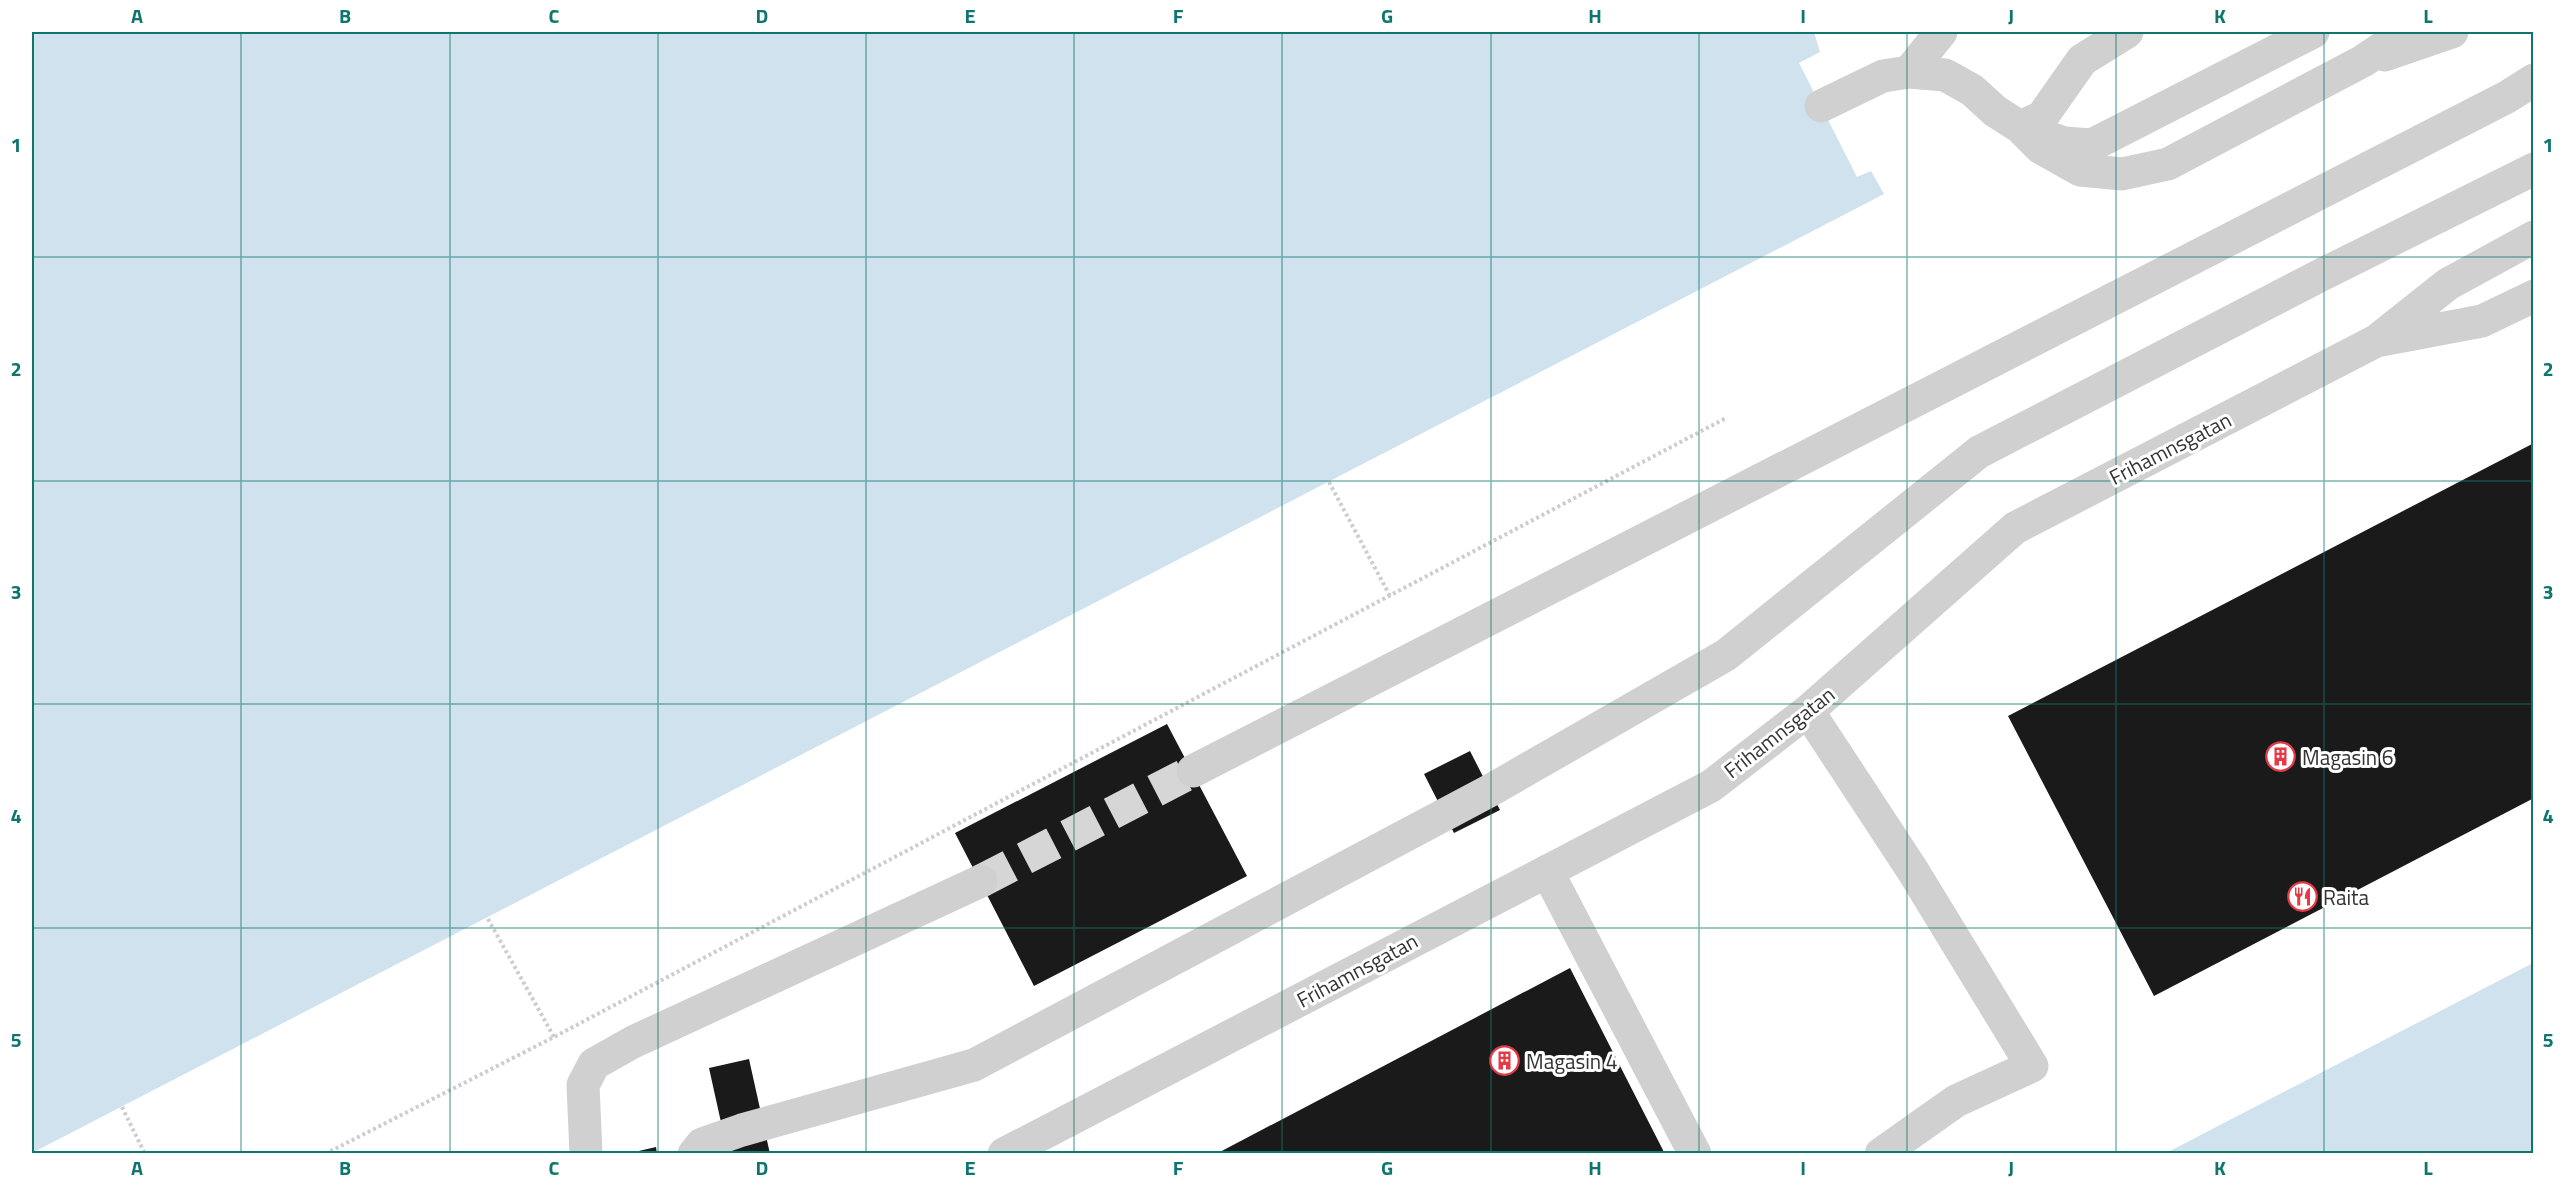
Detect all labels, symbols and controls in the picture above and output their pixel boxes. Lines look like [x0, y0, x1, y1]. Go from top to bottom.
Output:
text: A [131, 0, 143, 31]
text: B [339, 0, 351, 31]
text: C [549, 0, 560, 31]
text: D [756, 0, 768, 31]
text: E [964, 0, 976, 31]
text: F [1173, 0, 1184, 31]
text: G [1381, 0, 1393, 31]
text: H [1588, 0, 1602, 31]
text: I [1800, 0, 1806, 31]
text: J [2008, 0, 2014, 31]
text: K [2214, 0, 2226, 31]
text: L [2423, 0, 2433, 31]
text: 1 [10, 129, 22, 160]
text: 1 [2542, 129, 2554, 160]
text: 2 [10, 353, 22, 384]
text: 2 [2542, 353, 2554, 384]
street label: Frihamnsgatan [2103, 403, 2237, 493]
text: 3 [10, 576, 22, 607]
text: 3 [2542, 576, 2554, 607]
street label: Frihamnsgatan [1717, 678, 1841, 786]
building icon: Magasin 6 [2265, 741, 2297, 773]
place label: Magasin 6 [2302, 741, 2394, 773]
text: 4 [10, 800, 22, 831]
text: 4 [2542, 800, 2554, 831]
restaurant icon: Raita [2286, 881, 2318, 913]
place label: Raita [2323, 881, 2369, 913]
street label: Frihamnsgatan [1291, 925, 1423, 1015]
text: 5 [10, 1024, 22, 1055]
text: 5 [2542, 1024, 2554, 1055]
building icon: Magasin 4 [1489, 1045, 1521, 1077]
place label: Magasin 4 [1526, 1045, 1618, 1077]
text: A [131, 1152, 143, 1183]
text: B [339, 1152, 351, 1183]
text: C [549, 1152, 560, 1183]
text: D [756, 1152, 768, 1183]
text: E [964, 1152, 976, 1183]
text: F [1173, 1152, 1184, 1183]
text: G [1381, 1152, 1393, 1183]
text: H [1588, 1152, 1602, 1183]
text: I [1800, 1152, 1806, 1183]
text: J [2008, 1152, 2014, 1183]
text: K [2214, 1152, 2226, 1183]
text: L [2423, 1152, 2433, 1183]

